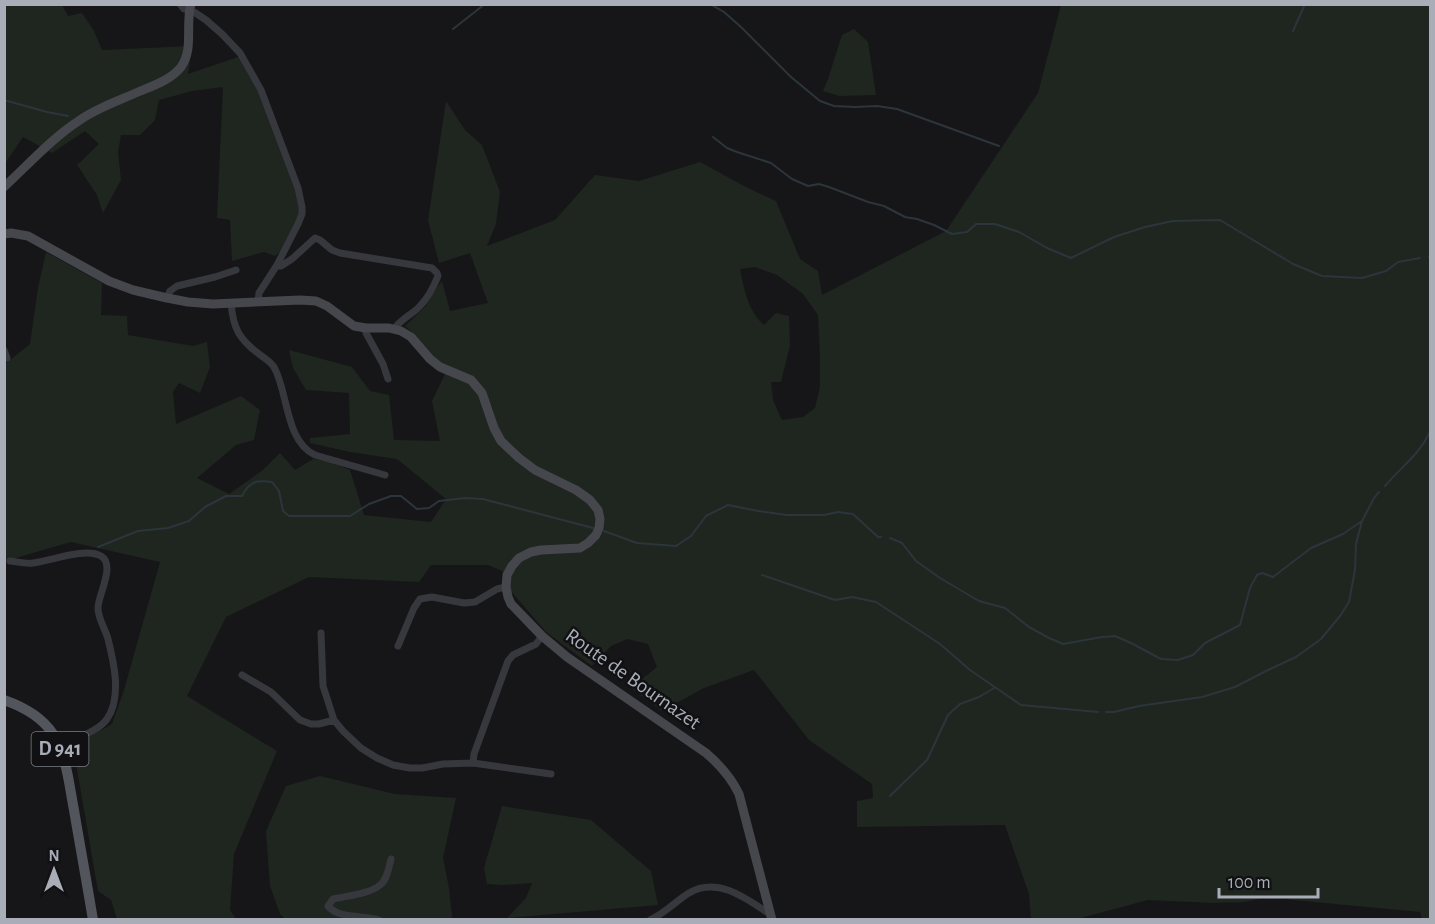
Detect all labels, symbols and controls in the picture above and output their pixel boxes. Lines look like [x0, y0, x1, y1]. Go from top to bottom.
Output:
street label: Route de Bournazet [562, 625, 705, 733]
road number: D 941 [32, 732, 88, 766]
north arrow [24, 840, 84, 900]
text: N [48, 848, 60, 864]
scale bar [1219, 861, 1318, 899]
text: 100 m [1228, 874, 1271, 892]

